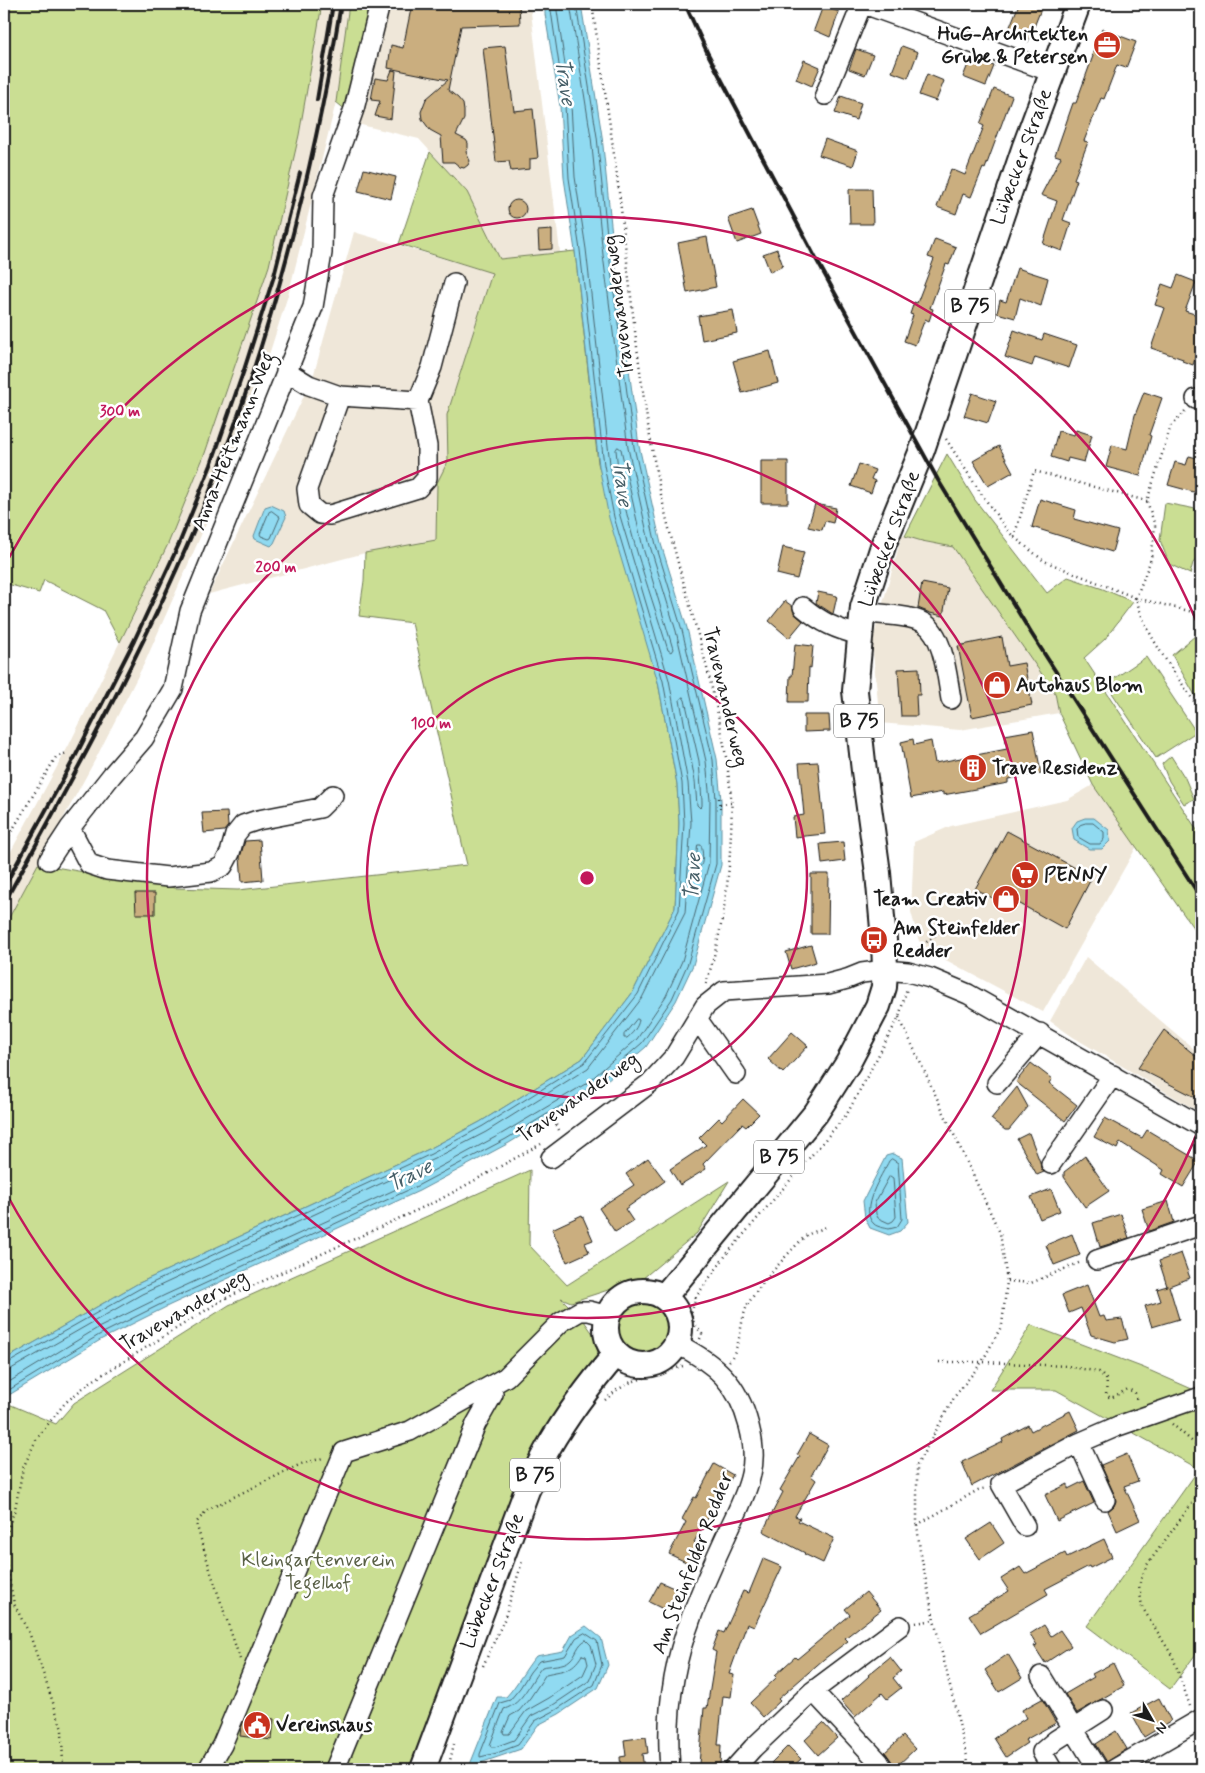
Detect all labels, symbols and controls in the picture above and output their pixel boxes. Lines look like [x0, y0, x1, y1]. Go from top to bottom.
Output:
place label: HuG-Architekten Grube & Petersen [937, 21, 1088, 71]
office icon: HuG-Architekten Grube & Petersen [1092, 30, 1122, 60]
water label: Trave [548, 57, 582, 109]
street label: Lübecker Straße [985, 85, 1059, 229]
street label: Travewanderweg [597, 233, 642, 379]
road number: B 75 [945, 290, 995, 322]
street label: Anna-Heitmann-Weg [186, 348, 284, 535]
text: 300 m [100, 402, 140, 422]
water label: Trave [605, 458, 639, 510]
street label: Lübecker Straße [853, 467, 927, 611]
text: 200 m [256, 558, 297, 578]
street label: Travewanderweg [695, 624, 754, 770]
shop icon: Autohaus Blom [982, 670, 1012, 700]
place label: Autohaus Blom [1016, 672, 1143, 699]
road number: B 75 [834, 704, 884, 738]
text: 100 m [411, 714, 451, 734]
building icon: Trave Residenz [958, 753, 988, 783]
place label: Trave Residenz [992, 755, 1117, 782]
water label: Trave [678, 851, 708, 901]
supermarket icon: PENNY [1010, 860, 1040, 890]
place label: PENNY [1044, 862, 1107, 889]
centre of rings [578, 869, 596, 887]
shop icon: Team Creativ [991, 884, 1021, 914]
place label: Team Creativ [873, 886, 988, 913]
place label: Am Steinfelder Redder [893, 915, 1020, 965]
bus stop icon: Am Steinfelder Redder [859, 925, 889, 955]
street label: Travewanderweg [512, 1046, 645, 1151]
road number: B 75 [754, 1140, 804, 1174]
water label: Trave [383, 1152, 439, 1199]
street label: Travewanderweg [115, 1264, 253, 1359]
road number: B 75 [510, 1458, 560, 1492]
street label: Am Steinfelder Redder [646, 1467, 741, 1658]
street label: Lübecker Straße [455, 1509, 531, 1653]
park label: Kleingartenverein Tegelhof [241, 1547, 395, 1599]
north arrow [1128, 1696, 1178, 1746]
public building icon: Vereinshaus [242, 1710, 272, 1740]
place label: Vereinshaus [276, 1712, 373, 1739]
text: N [1151, 1718, 1171, 1737]

